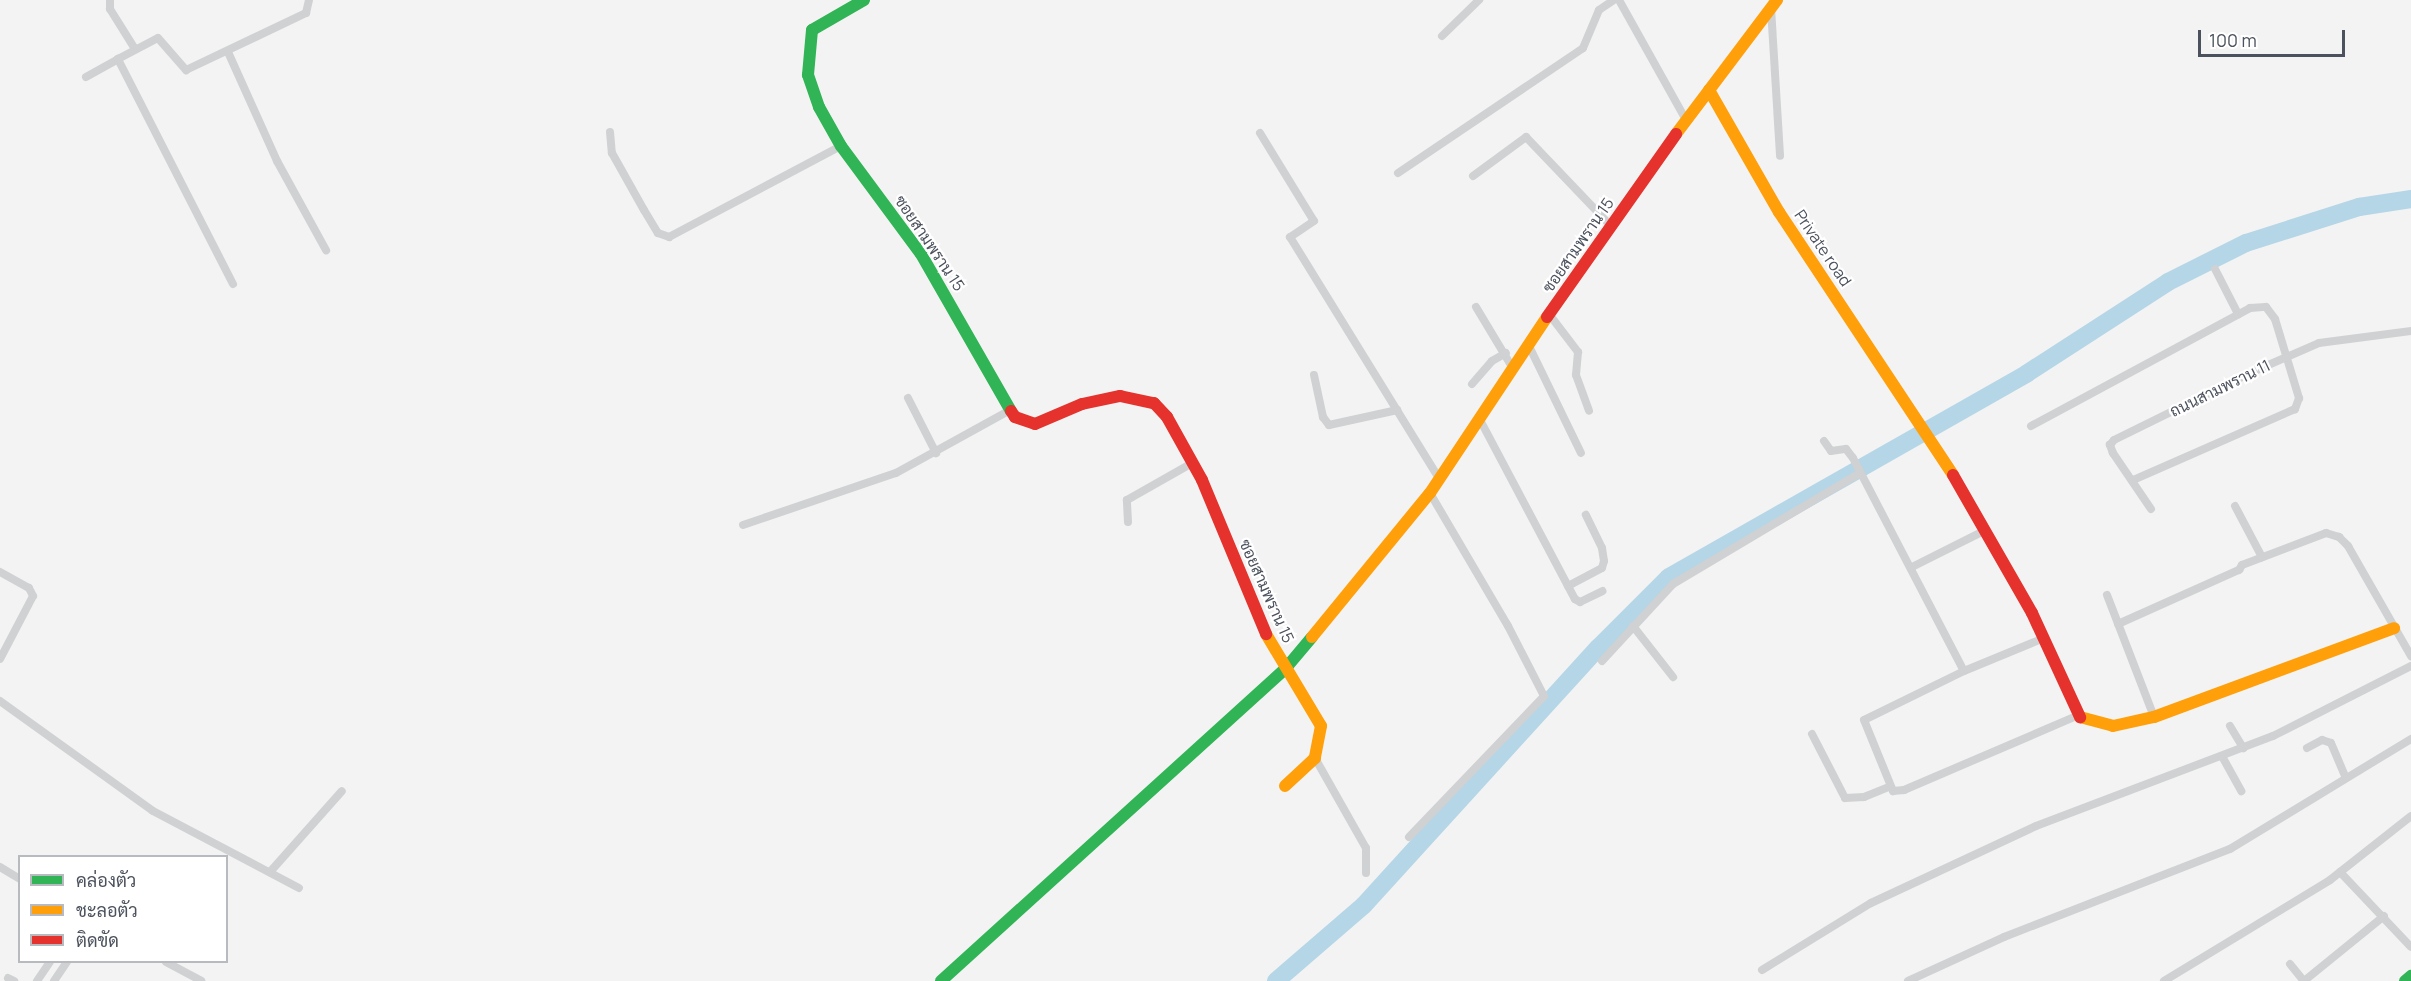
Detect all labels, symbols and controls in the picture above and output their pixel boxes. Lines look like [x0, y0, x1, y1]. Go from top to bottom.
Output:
scale bar [2201, 18, 2348, 56]
text: 100 m [2209, 28, 2257, 52]
street label: ซอยสามพราน 15 [891, 192, 969, 294]
street label: ซอยสามพราน 15 [1538, 194, 1618, 296]
street label: Private road [1790, 206, 1856, 290]
street label: ถนนสามพราน 11 [2167, 355, 2273, 421]
street label: ซอยสามพราน 15 [1236, 536, 1298, 646]
legend [18, 855, 228, 963]
text: คล่องตัว [76, 868, 136, 892]
text: ชะลอตัว [76, 898, 138, 922]
text: ติดขัด [76, 928, 119, 952]

